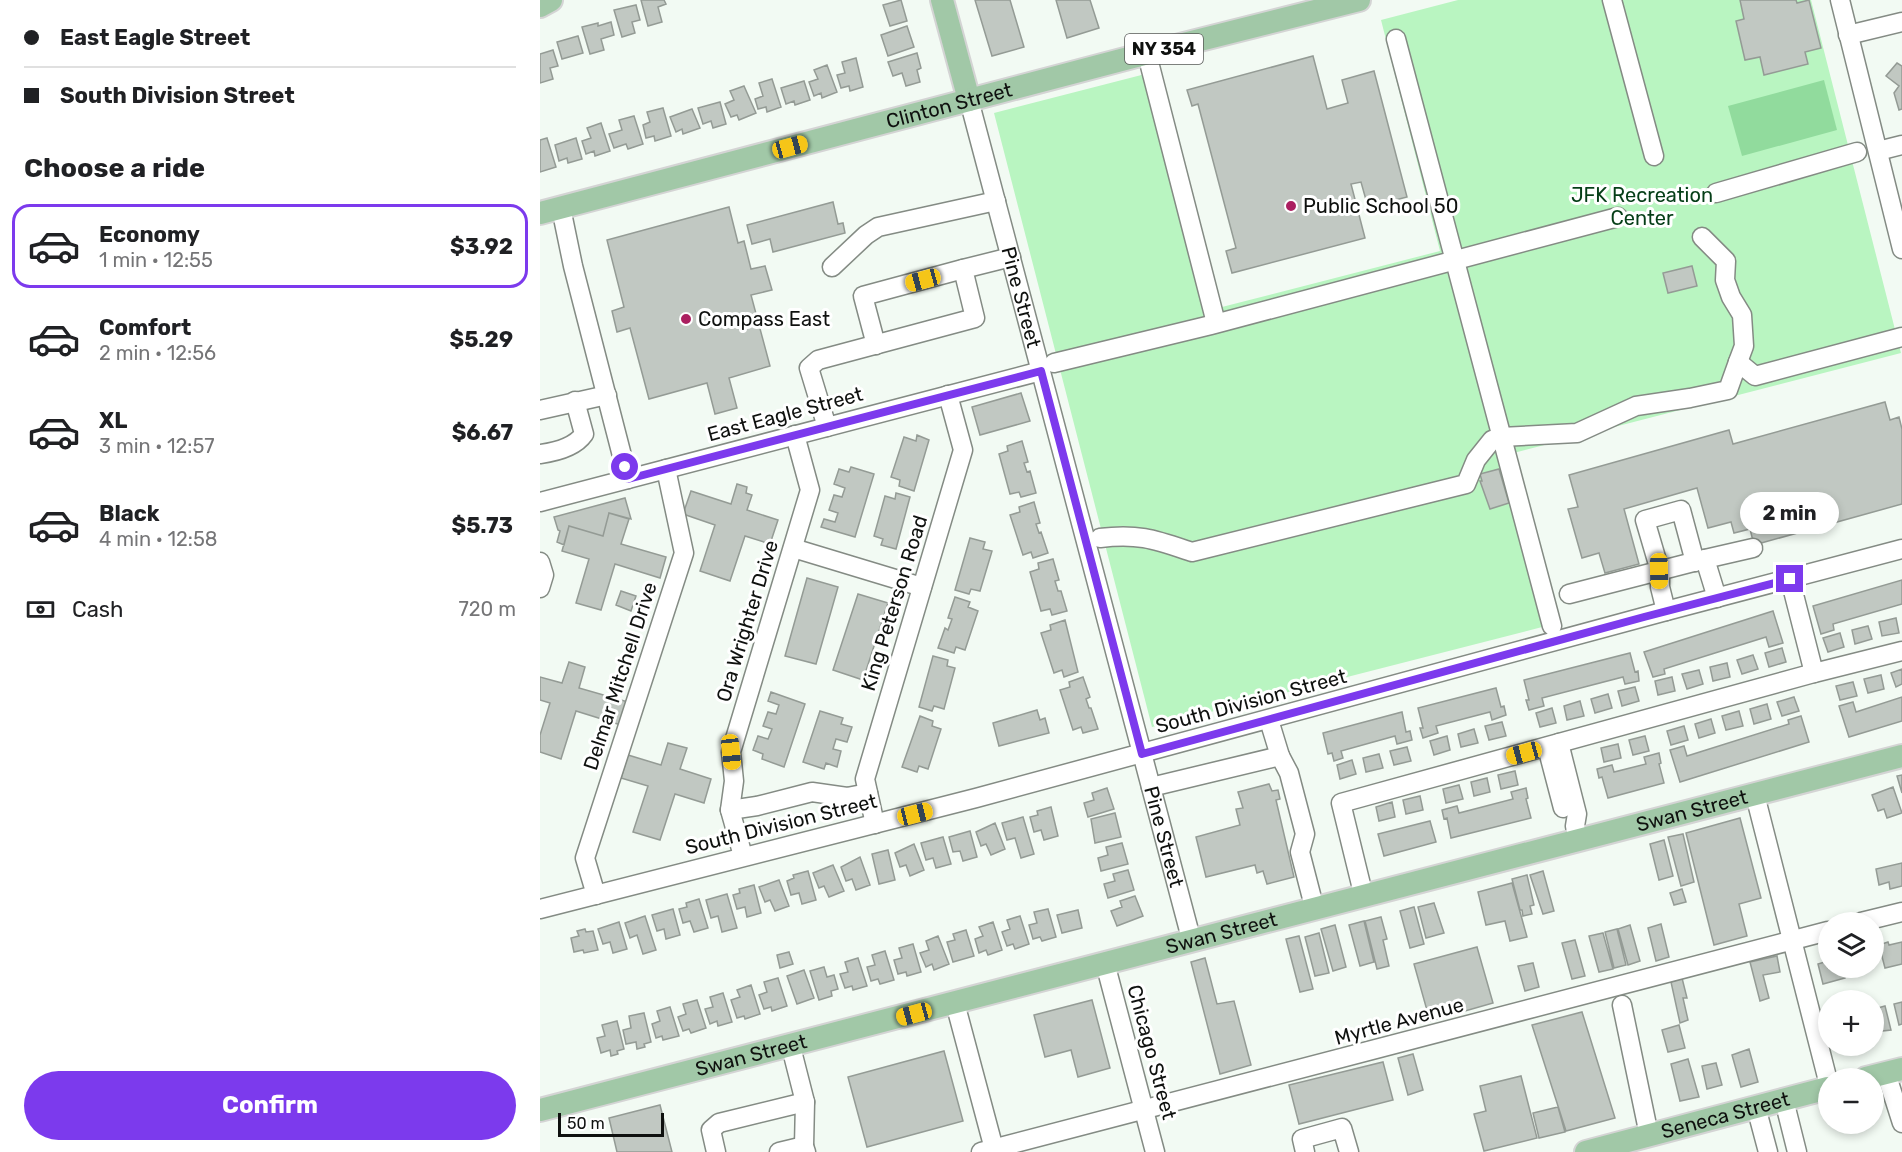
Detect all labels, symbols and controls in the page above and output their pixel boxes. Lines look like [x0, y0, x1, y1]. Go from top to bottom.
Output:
text: East Eagle Street [60, 24, 250, 51]
road number: NY 354 [1125, 34, 1203, 64]
street label: Clinton Street [884, 77, 1015, 133]
text: South Division Street [60, 82, 295, 109]
car [770, 134, 810, 160]
text: Choose a ride [24, 152, 205, 184]
park label: JFK Recreation Center [1571, 183, 1713, 230]
place label: Public School 50 [1303, 194, 1458, 218]
marker: Public School 50 [1284, 199, 1298, 213]
icon: car [27, 219, 81, 273]
text: Economy [99, 221, 200, 248]
text: $3.92 [450, 233, 513, 260]
street label: Pine Street [996, 244, 1046, 351]
text: 1 min · 12:55 [99, 248, 213, 272]
car [903, 267, 943, 293]
place label: Compass East [698, 307, 830, 331]
icon: car [27, 312, 81, 366]
marker: Compass East [679, 312, 693, 326]
text: Comfort [99, 314, 191, 341]
text: $5.29 [450, 326, 513, 353]
text: 2 min · 12:56 [99, 341, 216, 365]
street label: East Eagle Street [705, 382, 866, 446]
icon: car [27, 405, 81, 459]
text: XL [99, 407, 127, 434]
text: $6.67 [452, 419, 513, 446]
text: 3 min · 12:57 [99, 434, 215, 458]
route start [611, 453, 638, 480]
callout: 2 min [1740, 492, 1840, 534]
icon: car [27, 498, 81, 552]
text: Black [99, 500, 160, 527]
text: 2 min [1762, 501, 1817, 525]
text: $5.73 [452, 512, 513, 539]
street label: King Peterson Road [856, 512, 932, 694]
text: 4 min · 12:58 [99, 527, 217, 551]
street label: Ora Wrighter Drive [711, 537, 783, 705]
car [1650, 553, 1668, 589]
route end [1776, 565, 1803, 592]
street label: Delmar Mitchell Drive [578, 579, 662, 773]
icon: cash [24, 593, 57, 626]
text: Cash [72, 596, 123, 623]
text: 720 m [459, 597, 516, 621]
street label: South Division Street [1153, 664, 1349, 738]
car [720, 733, 742, 771]
car [1504, 740, 1544, 766]
street label: Pine Street [1139, 783, 1189, 890]
street label: Swan Street [1633, 785, 1750, 837]
street label: South Division Street [683, 789, 880, 859]
car [895, 801, 935, 827]
street label: Swan Street [1163, 907, 1280, 959]
map controls [1818, 912, 1884, 1134]
button: layers [1818, 912, 1884, 978]
street label: Chicago Street [1122, 982, 1182, 1122]
button: + [1818, 990, 1884, 1056]
street label: Myrtle Avenue [1332, 992, 1466, 1050]
car [894, 1001, 934, 1027]
street label: Swan Street [693, 1029, 809, 1081]
button: − [1818, 1068, 1884, 1134]
button: Confirm [24, 1071, 516, 1140]
street label: Seneca Street [1658, 1087, 1792, 1144]
scale bar [558, 1110, 664, 1138]
text: 50 m [567, 1114, 605, 1133]

